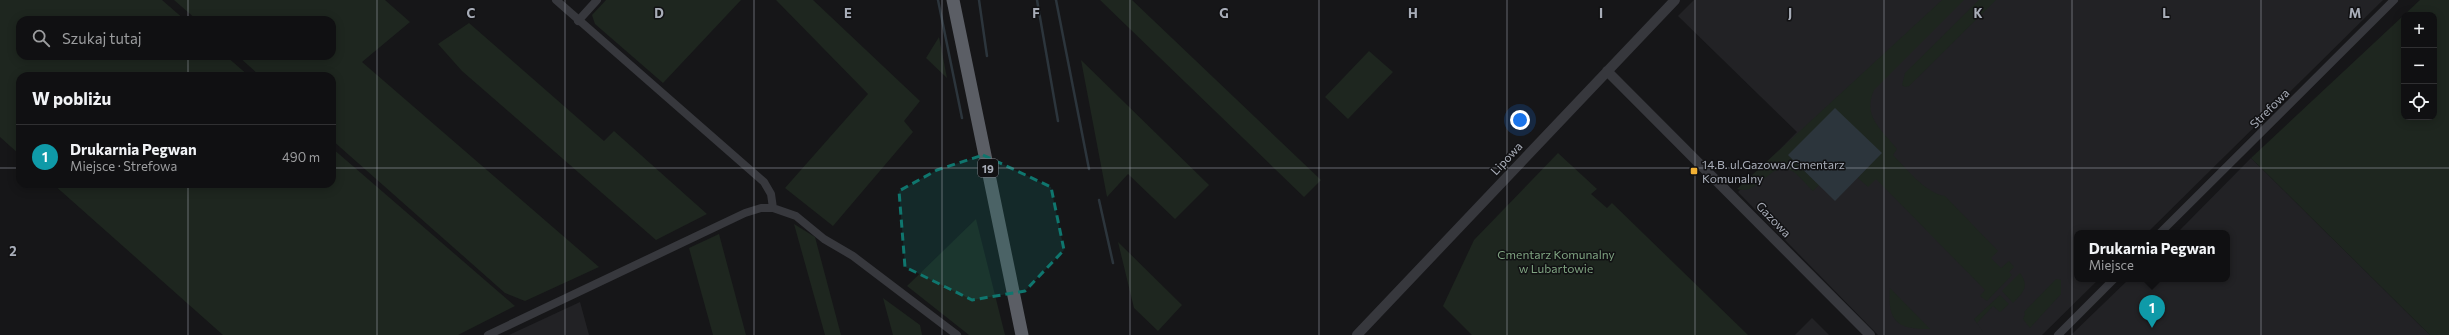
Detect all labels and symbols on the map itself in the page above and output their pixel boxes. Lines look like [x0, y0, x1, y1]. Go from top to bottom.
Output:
text: C [467, 5, 476, 21]
text: D [654, 5, 664, 21]
text: E [844, 5, 852, 21]
text: F [1032, 5, 1040, 21]
text: G [1219, 5, 1229, 21]
text: H [1408, 5, 1418, 21]
text: I [1599, 5, 1603, 21]
text: J [1788, 5, 1792, 21]
text: K [1973, 5, 1983, 21]
text: L [2162, 5, 2170, 21]
text: M [2349, 5, 2361, 21]
street label: Strefowa [2246, 85, 2292, 131]
your location [1510, 110, 1530, 130]
street label: Lipowa [1487, 139, 1525, 177]
place label: 14.B. ul.Gazowa/Cmentarz Komunalny [1702, 157, 1845, 185]
road number: 19 [978, 159, 998, 177]
marker: 14.B. ul.Gazowa/Cmentarz Komunalny [1689, 166, 1699, 176]
street label: Gazowa [1754, 198, 1794, 240]
text: 2 [9, 243, 17, 259]
park label: Cmentarz Komunalny w Lubartowie [1497, 247, 1615, 275]
pin: 1 [2139, 295, 2165, 328]

